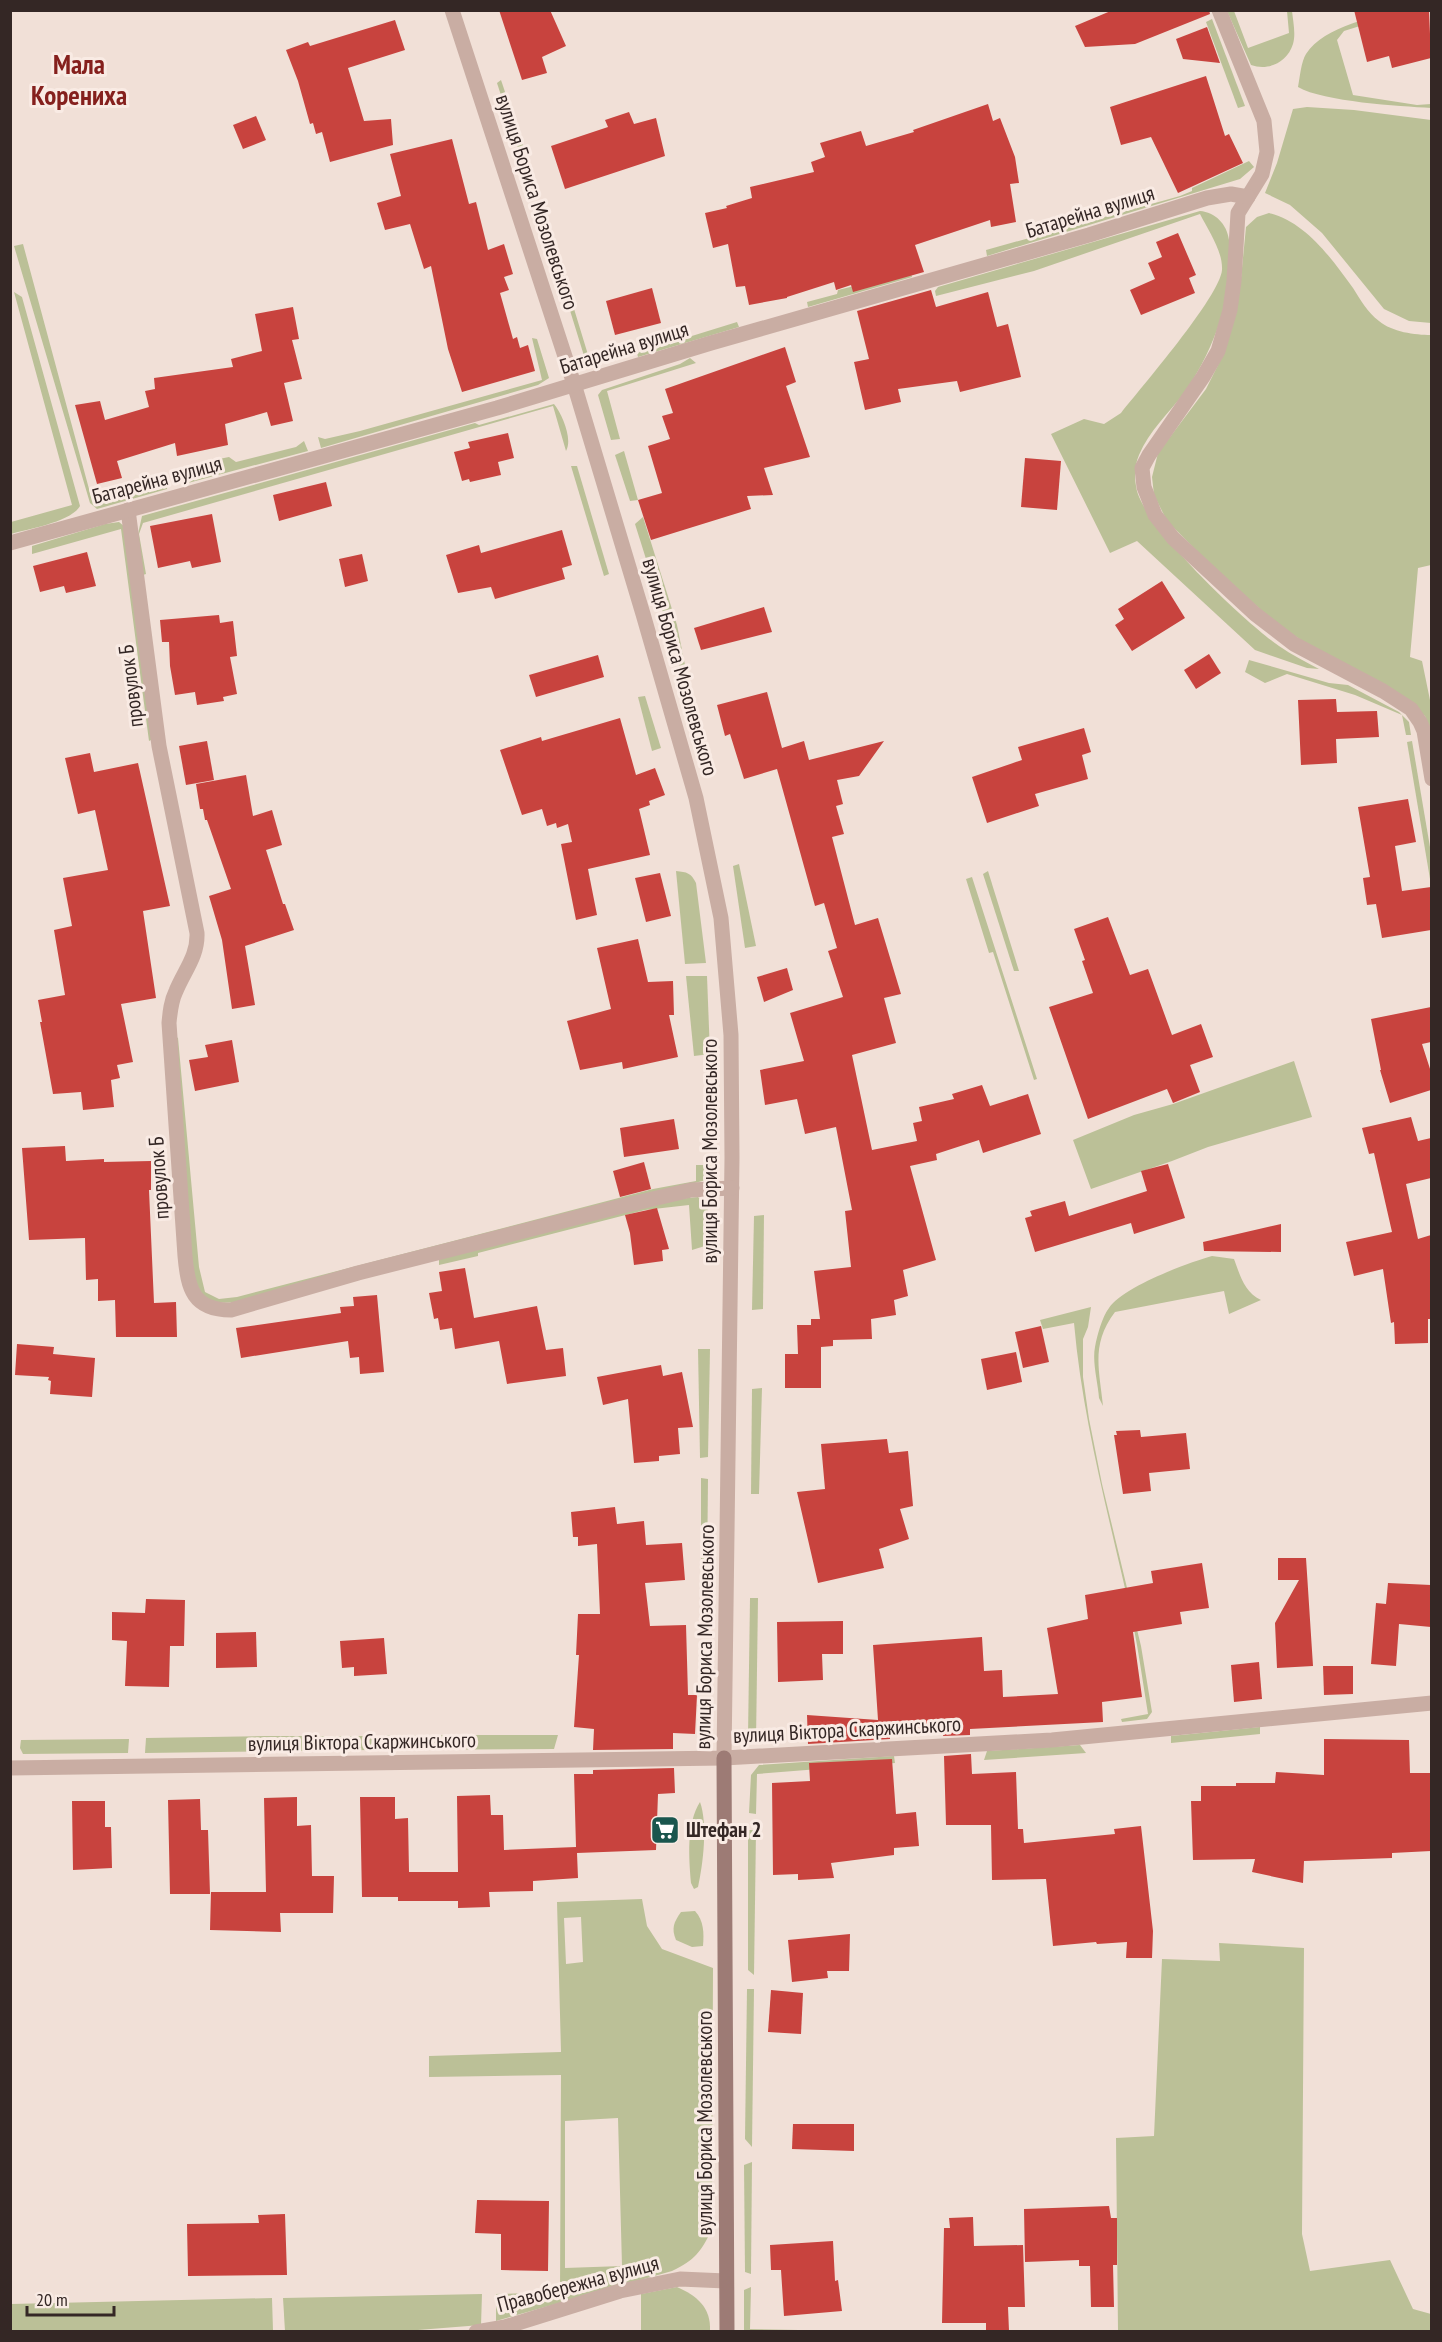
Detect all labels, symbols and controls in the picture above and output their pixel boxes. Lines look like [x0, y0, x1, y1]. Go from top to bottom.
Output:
district label: Мала Корениха [31, 47, 127, 112]
street label: вулиця Бориса Мозолевського [490, 91, 585, 313]
street label: Батарейна вулиця [1022, 179, 1157, 244]
street label: Батарейна вулиця [556, 315, 691, 380]
street label: Батарейна вулиця [89, 449, 225, 510]
street label: вулиця Бориса Мозолевського [637, 555, 724, 779]
street label: провулок Б [112, 643, 149, 729]
street label: вулиця Бориса Мозолевського [696, 1039, 723, 1263]
street label: провулок Б [142, 1136, 175, 1220]
street label: вулиця Бориса Мозолевського [689, 1524, 720, 1750]
street label: вулиця Віктора Скаржинського [732, 1710, 962, 1749]
street label: вулиця Віктора Скаржинського [248, 1726, 476, 1757]
supermarket icon: Штефан 2 [649, 1814, 681, 1846]
place label: Штефан 2 [686, 1816, 762, 1843]
street label: вулиця Бориса Мозолевського [691, 2011, 718, 2235]
street label: Правобережна вулиця [494, 2249, 662, 2318]
scale bar [27, 2279, 114, 2317]
text: 20 m [36, 2288, 68, 2311]

